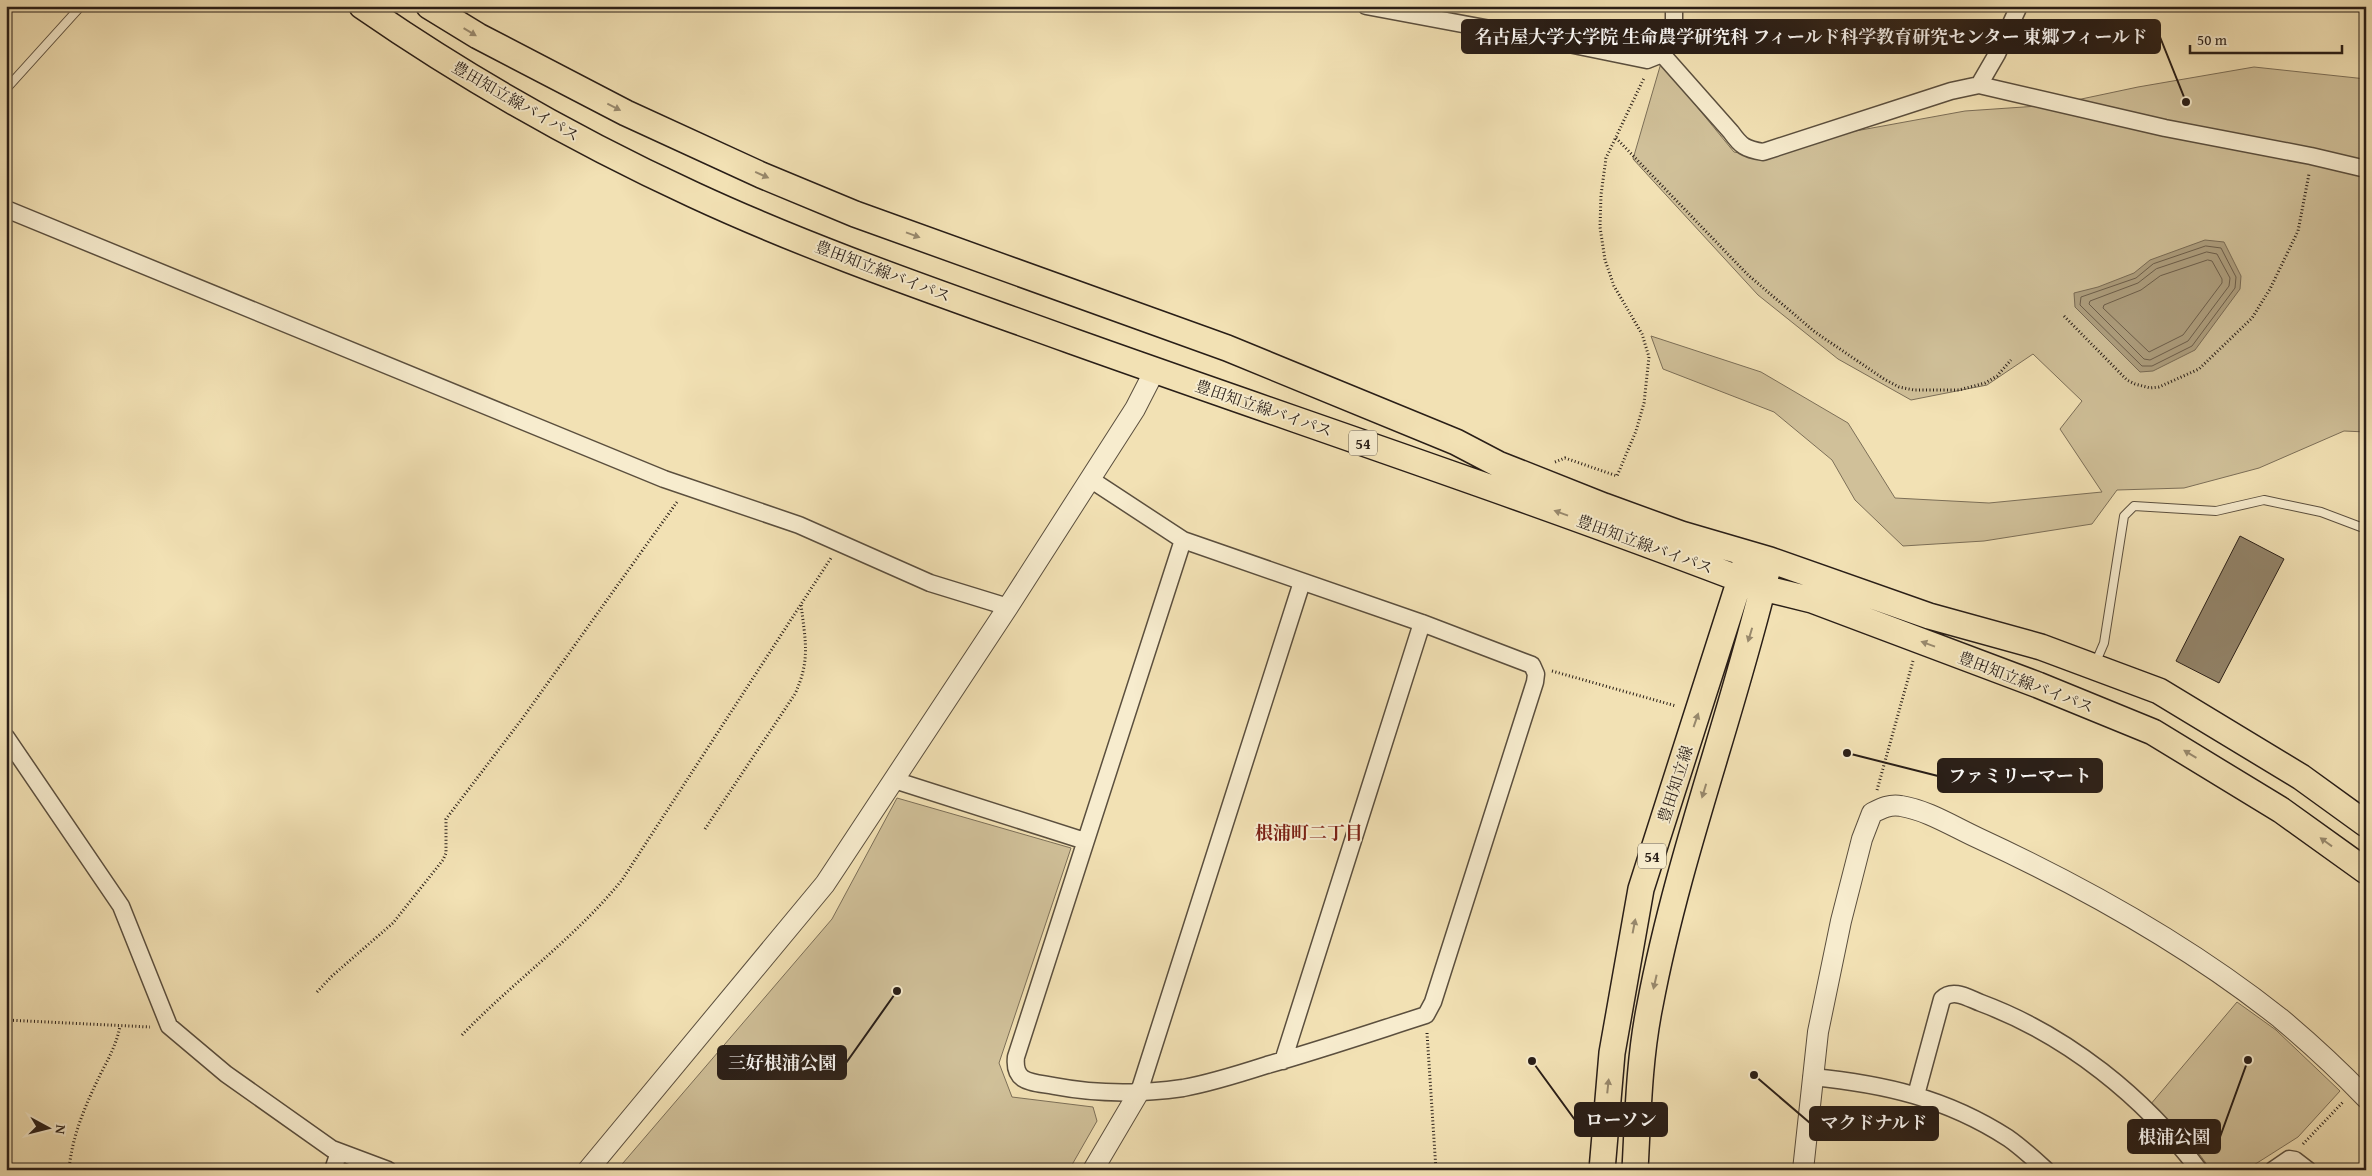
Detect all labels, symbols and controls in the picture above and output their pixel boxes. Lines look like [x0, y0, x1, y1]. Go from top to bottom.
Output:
callout: 名古屋大学大学院 生命農学研究科 フィールド科学教育研究センター 東郷フィールド [1462, 20, 2160, 53]
scale bar [2190, 22, 2342, 54]
text: 名古屋大学大学院 生命農学研究科 フィールド科学教育研究センター 東郷フィールド [1474, 23, 2148, 50]
one-way arrow [464, 27, 477, 36]
text: 50 m [2197, 29, 2228, 50]
street label: 豊田知立線バイパス [448, 55, 584, 147]
one-way arrow [607, 103, 622, 111]
one-way arrow [755, 172, 769, 180]
one-way arrow [906, 231, 921, 239]
street label: 豊田知立線バイパス [812, 234, 954, 308]
street label: 豊田知立線バイパス [1192, 373, 1336, 443]
road number: 54 [1349, 430, 1377, 456]
street label: 豊田知立線バイパス [1573, 508, 1717, 580]
one-way arrow [1553, 509, 1568, 516]
one-way arrow [1746, 627, 1754, 642]
one-way arrow [1920, 640, 1935, 647]
street label: 豊田知立線バイパス [1955, 645, 2097, 719]
one-way arrow [1692, 712, 1700, 727]
street label: 豊田知立線 [1651, 742, 1699, 826]
one-way arrow [2183, 750, 2196, 759]
callout: ファミリーマート [1938, 759, 2102, 792]
text: ファミリーマート [1948, 762, 2092, 789]
one-way arrow [1700, 783, 1708, 798]
district label: 根浦町二丁目 [1255, 819, 1363, 846]
one-way arrow [2320, 837, 2333, 848]
road number: 54 [1638, 844, 1666, 868]
one-way arrow [1631, 918, 1639, 934]
one-way arrow [1651, 974, 1659, 989]
callout: 三好根浦公園 [718, 1046, 846, 1079]
text: 三好根浦公園 [728, 1049, 836, 1076]
one-way arrow [1604, 1078, 1612, 1094]
callout: ローソン [1575, 1103, 1667, 1136]
north arrow [22, 1104, 72, 1154]
text: ローソン [1585, 1106, 1657, 1133]
callout: マクドナルド [1810, 1107, 1938, 1140]
text: マクドナルド [1820, 1109, 1928, 1136]
callout: 根浦公園 [2128, 1120, 2220, 1153]
text: 根浦公園 [2138, 1123, 2210, 1150]
text: N [50, 1124, 71, 1136]

